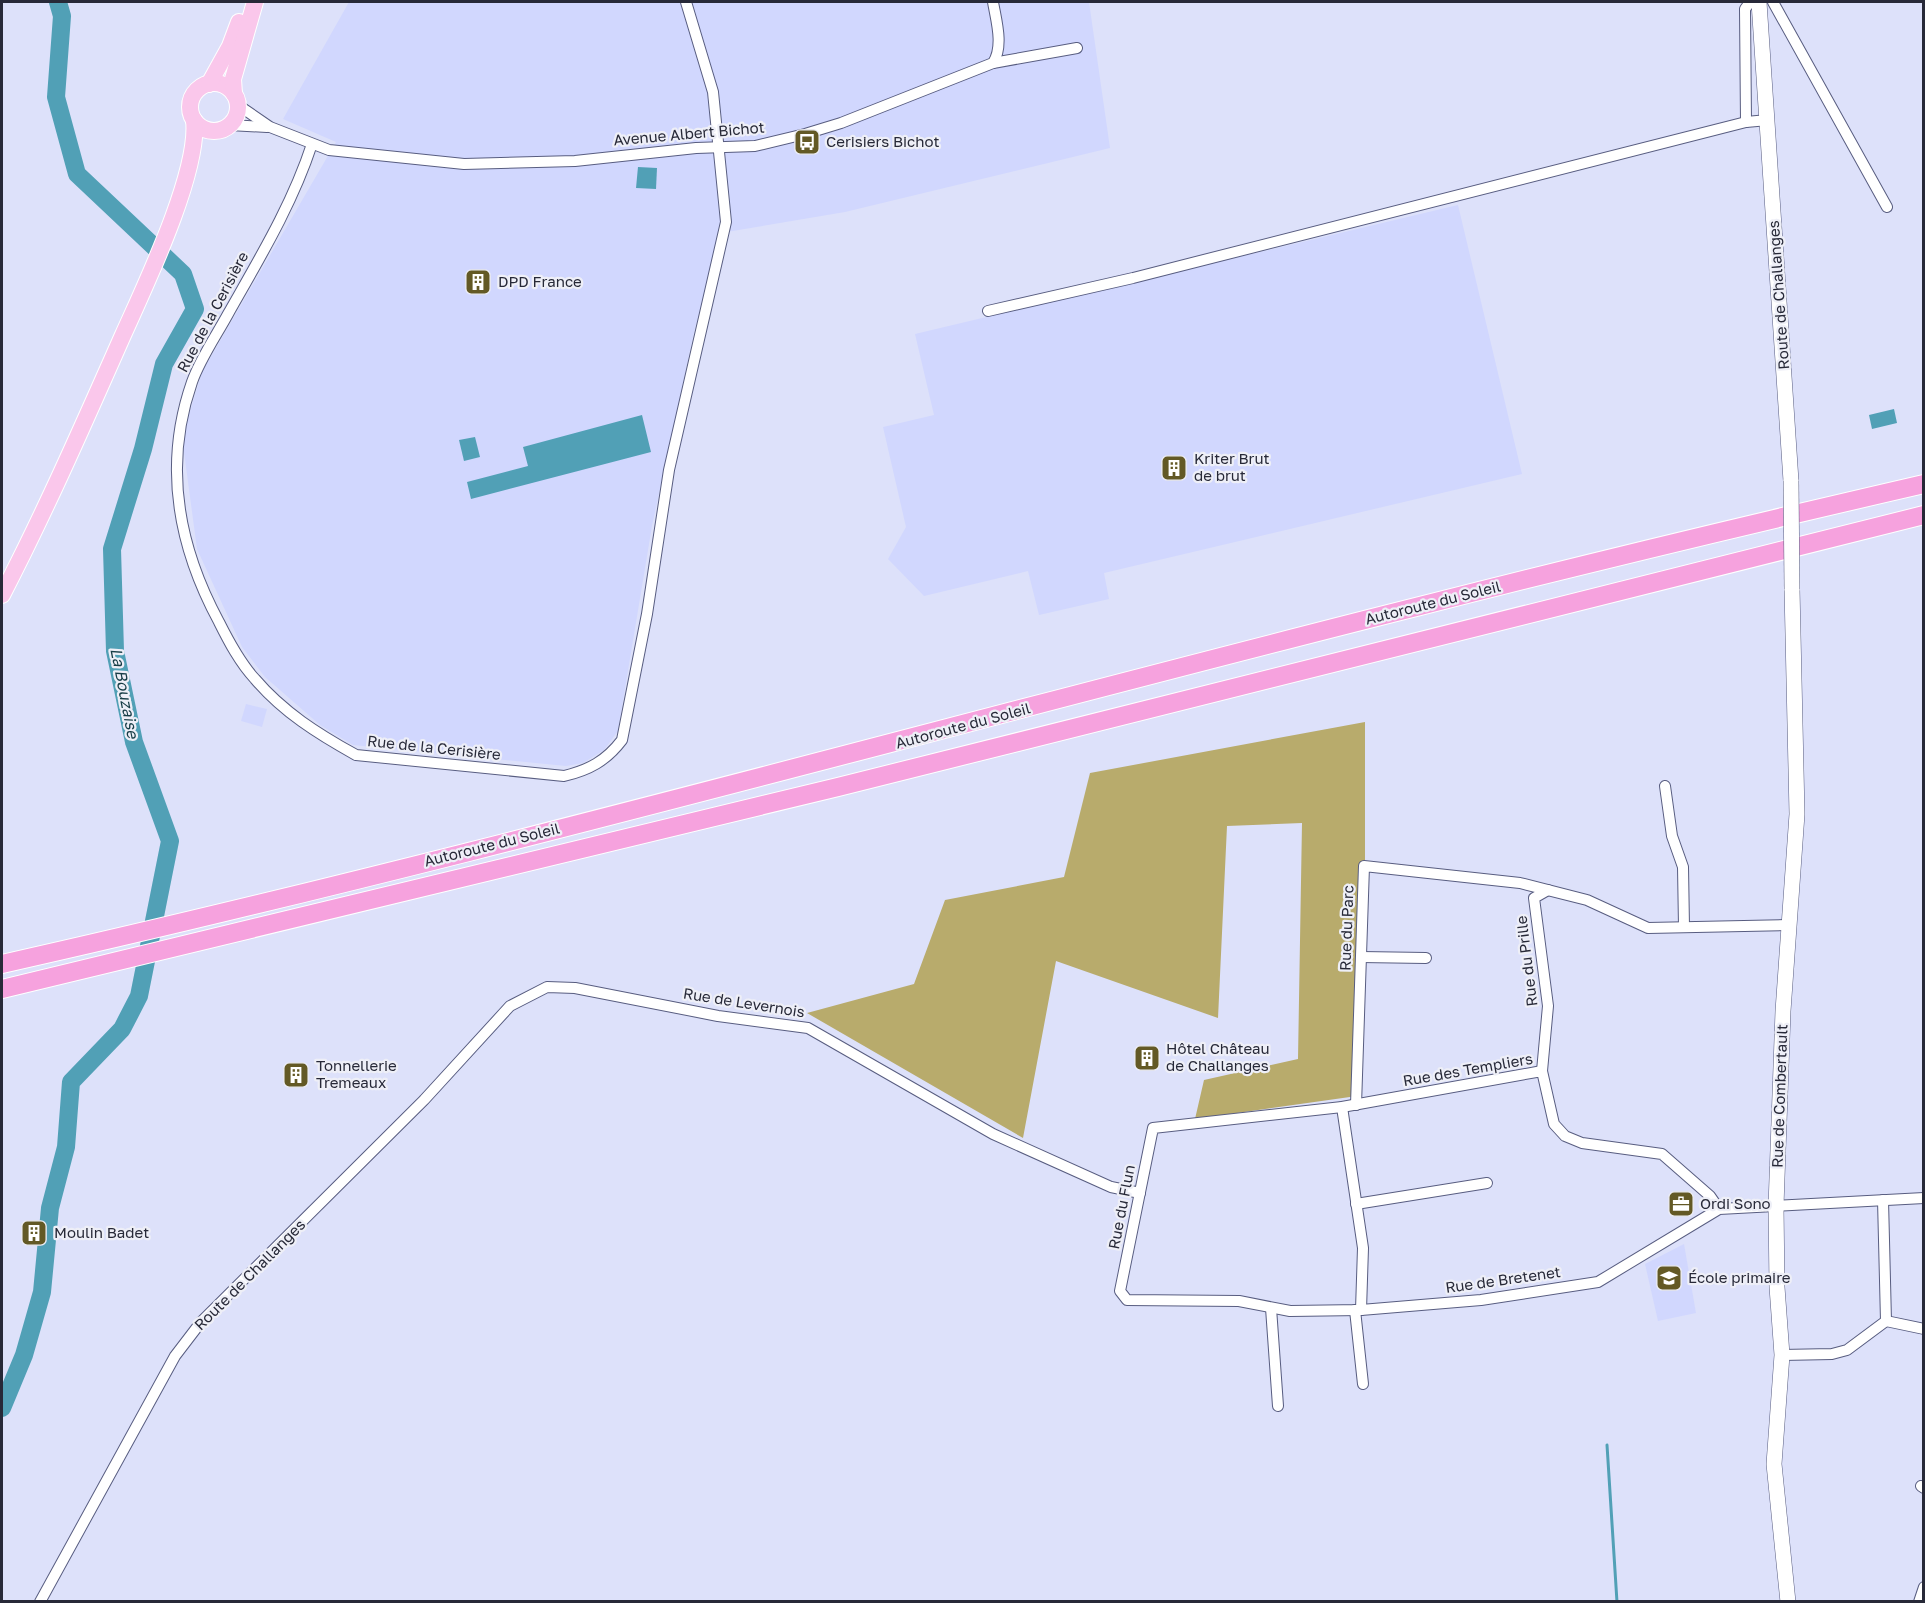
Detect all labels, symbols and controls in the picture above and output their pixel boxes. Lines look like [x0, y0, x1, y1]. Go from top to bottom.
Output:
street label: Avenue Albert Bichot [613, 117, 765, 149]
bus stop icon: Cerisiers Bichot [792, 127, 822, 157]
place label: Cerisiers Bichot [826, 132, 939, 150]
street label: Route de Challanges [1764, 220, 1792, 370]
street label: Rue de la Cerisière [173, 248, 252, 375]
building icon: DPD France [463, 267, 493, 297]
place label: DPD France [498, 272, 582, 290]
place label: Kriter Brut de brut [1194, 449, 1270, 484]
building icon: Kriter Brut de brut [1159, 453, 1189, 483]
street label: Autoroute du Soleil [1363, 576, 1503, 628]
water label: La Bouzaise [106, 646, 144, 742]
street label: Autoroute du Soleil [893, 698, 1032, 752]
street label: Rue de la Cerisière [367, 731, 502, 763]
street label: Autoroute du Soleil [422, 818, 562, 870]
street label: Rue du Parc [1336, 885, 1356, 971]
street label: Rue du Prille [1511, 914, 1541, 1008]
street label: Rue de Levernois [682, 984, 806, 1021]
street label: Rue de Combertault [1767, 1024, 1791, 1168]
place label: Hôtel Château de Challanges [1166, 1039, 1270, 1074]
building icon: Hôtel Château de Challanges [1132, 1043, 1162, 1073]
street label: Rue des Templiers [1401, 1049, 1534, 1089]
place label: Tonnellerie Tremeaux [316, 1056, 397, 1091]
building icon: Tonnellerie Tremeaux [281, 1060, 311, 1090]
street label: Rue du Flun [1104, 1163, 1138, 1250]
office icon: Ordi Sono [1666, 1189, 1696, 1219]
place label: Ordi Sono [1700, 1194, 1771, 1212]
street label: Route de Challanges [190, 1215, 308, 1333]
building icon: Moulin Badet [19, 1218, 49, 1248]
place label: Moulin Badet [54, 1223, 149, 1241]
street label: Rue de Bretenet [1444, 1262, 1562, 1296]
school or university icon: École primaire [1654, 1263, 1684, 1293]
place label: École primaire [1688, 1268, 1791, 1286]

